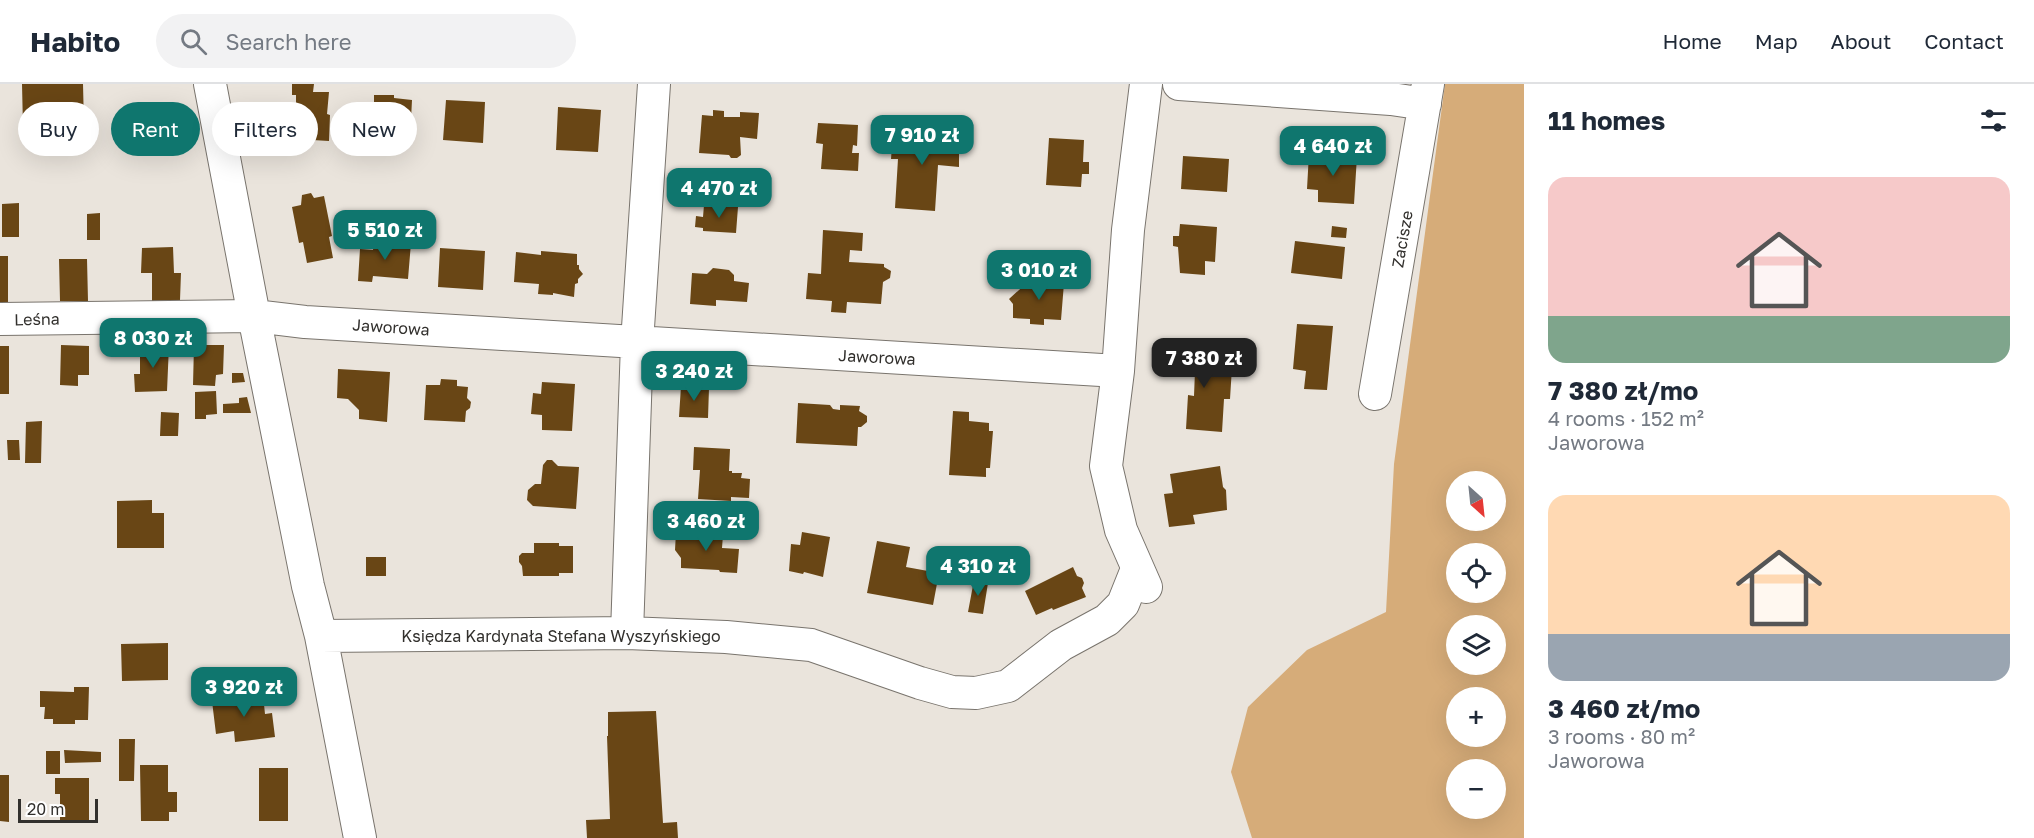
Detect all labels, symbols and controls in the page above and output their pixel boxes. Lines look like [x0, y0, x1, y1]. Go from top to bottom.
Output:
search box [156, 14, 576, 68]
text: Habito [30, 25, 120, 58]
icon: search [177, 25, 210, 58]
text: Search here [225, 28, 351, 55]
text: Home [1662, 28, 1722, 54]
text: Map [1755, 28, 1798, 54]
text: About [1831, 28, 1891, 54]
text: Contact [1924, 28, 2004, 54]
chip: Buy [18, 102, 99, 156]
chip: Rent [111, 102, 200, 156]
chip: Filters [212, 102, 318, 156]
chip: New [330, 102, 417, 156]
icon: filters [1977, 104, 2010, 137]
text: 11 homes [1548, 105, 1665, 136]
pin: 7 910 zł [860, 115, 984, 166]
text: 7 910 zł [885, 122, 959, 146]
pin: 4 640 zł [1271, 126, 1395, 177]
text: 4 640 zł [1294, 133, 1372, 157]
pin: 4 470 zł [657, 168, 781, 219]
text: 4 470 zł [681, 175, 757, 199]
street label: Zacisze [1387, 209, 1417, 269]
pin: 5 510 zł [323, 210, 447, 261]
icon: home [1725, 216, 1833, 324]
text: 5 510 zł [347, 217, 423, 241]
pin: 3 010 zł [977, 250, 1101, 301]
text: 3 010 zł [1001, 257, 1077, 281]
street label: Leśna [14, 309, 60, 329]
street label: Jaworowa [352, 314, 430, 340]
pin: 8 030 zł [91, 318, 215, 369]
text: 8 030 zł [114, 325, 192, 349]
pin: 7 380 zł [1142, 338, 1266, 389]
street label: Jaworowa [838, 345, 916, 369]
text: 7 380 zł [1166, 345, 1242, 369]
pin: 3 240 zł [632, 351, 756, 402]
text: 3 240 zł [655, 358, 733, 382]
text: 7 380 zł/mo [1548, 375, 1698, 406]
text: 4 rooms · 152 m² [1548, 406, 1704, 430]
text: Jaworowa [1548, 430, 1645, 454]
north arrow [1446, 471, 1506, 531]
map controls [1446, 471, 1506, 819]
pin: 3 460 zł [644, 501, 768, 552]
text: 3 460 zł [667, 508, 745, 532]
icon: home [1725, 534, 1833, 642]
button: locate [1446, 543, 1506, 603]
pin: 4 310 zł [916, 546, 1040, 597]
text: 4 310 zł [940, 553, 1016, 577]
button: layers [1446, 615, 1506, 675]
street label: Księdza Kardynała Stefana Wyszyńskiego [401, 626, 721, 646]
pin: 3 920 zł [182, 667, 306, 718]
text: 3 920 zł [205, 674, 283, 698]
button: + [1446, 687, 1506, 747]
text: 3 460 zł/mo [1548, 693, 1700, 724]
text: 3 rooms · 80 m² [1548, 724, 1695, 748]
text: Jaworowa [1548, 748, 1645, 772]
button: − [1446, 759, 1506, 819]
scale bar [18, 796, 98, 824]
text: 20 m [27, 799, 64, 819]

